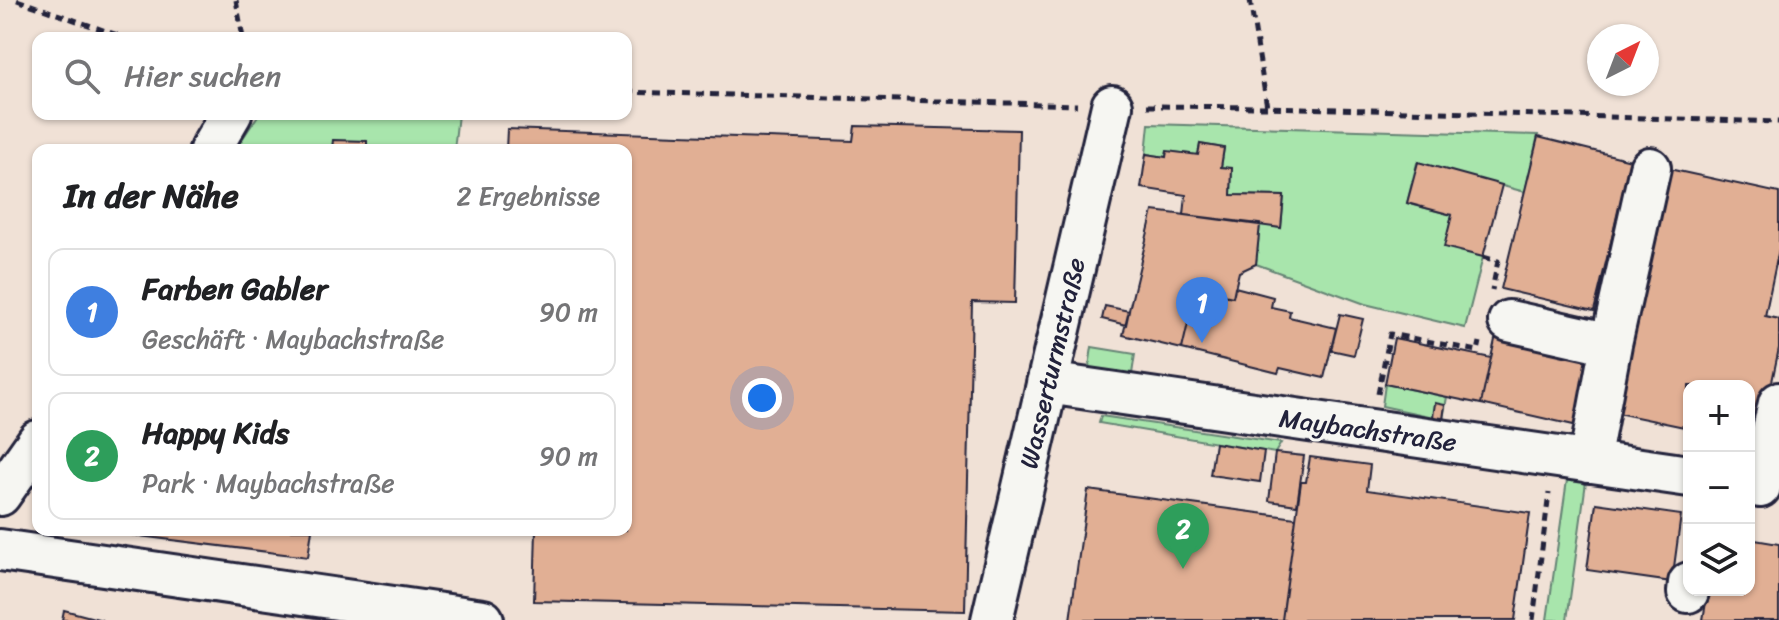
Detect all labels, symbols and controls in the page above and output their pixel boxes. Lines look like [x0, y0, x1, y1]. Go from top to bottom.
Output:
north arrow [1587, 24, 1659, 96]
search box [32, 32, 632, 120]
text: Hier suchen [124, 49, 281, 103]
icon: search [60, 54, 104, 98]
text: In der Nähe [64, 166, 239, 226]
text: 2 Ergebnisse [456, 173, 600, 219]
street label: Wasserturmstraße [1005, 253, 1099, 473]
text: Farben Gabler [142, 262, 328, 316]
pin: 1 [1176, 277, 1228, 343]
text: 1 [86, 289, 98, 335]
text: 90 m [539, 289, 598, 335]
text: Geschäft · Maybachstraße [142, 316, 444, 362]
your location [742, 378, 782, 418]
map controls [1683, 380, 1755, 596]
button: + [1683, 380, 1755, 452]
street label: Maybachstraße [1276, 395, 1460, 465]
text: Happy Kids [142, 406, 289, 460]
text: 2 [84, 433, 100, 479]
text: 90 m [539, 433, 598, 479]
button: − [1683, 452, 1755, 524]
text: Park · Maybachstraße [142, 460, 395, 506]
pin: 2 [1157, 503, 1209, 569]
button: layers [1683, 524, 1755, 596]

